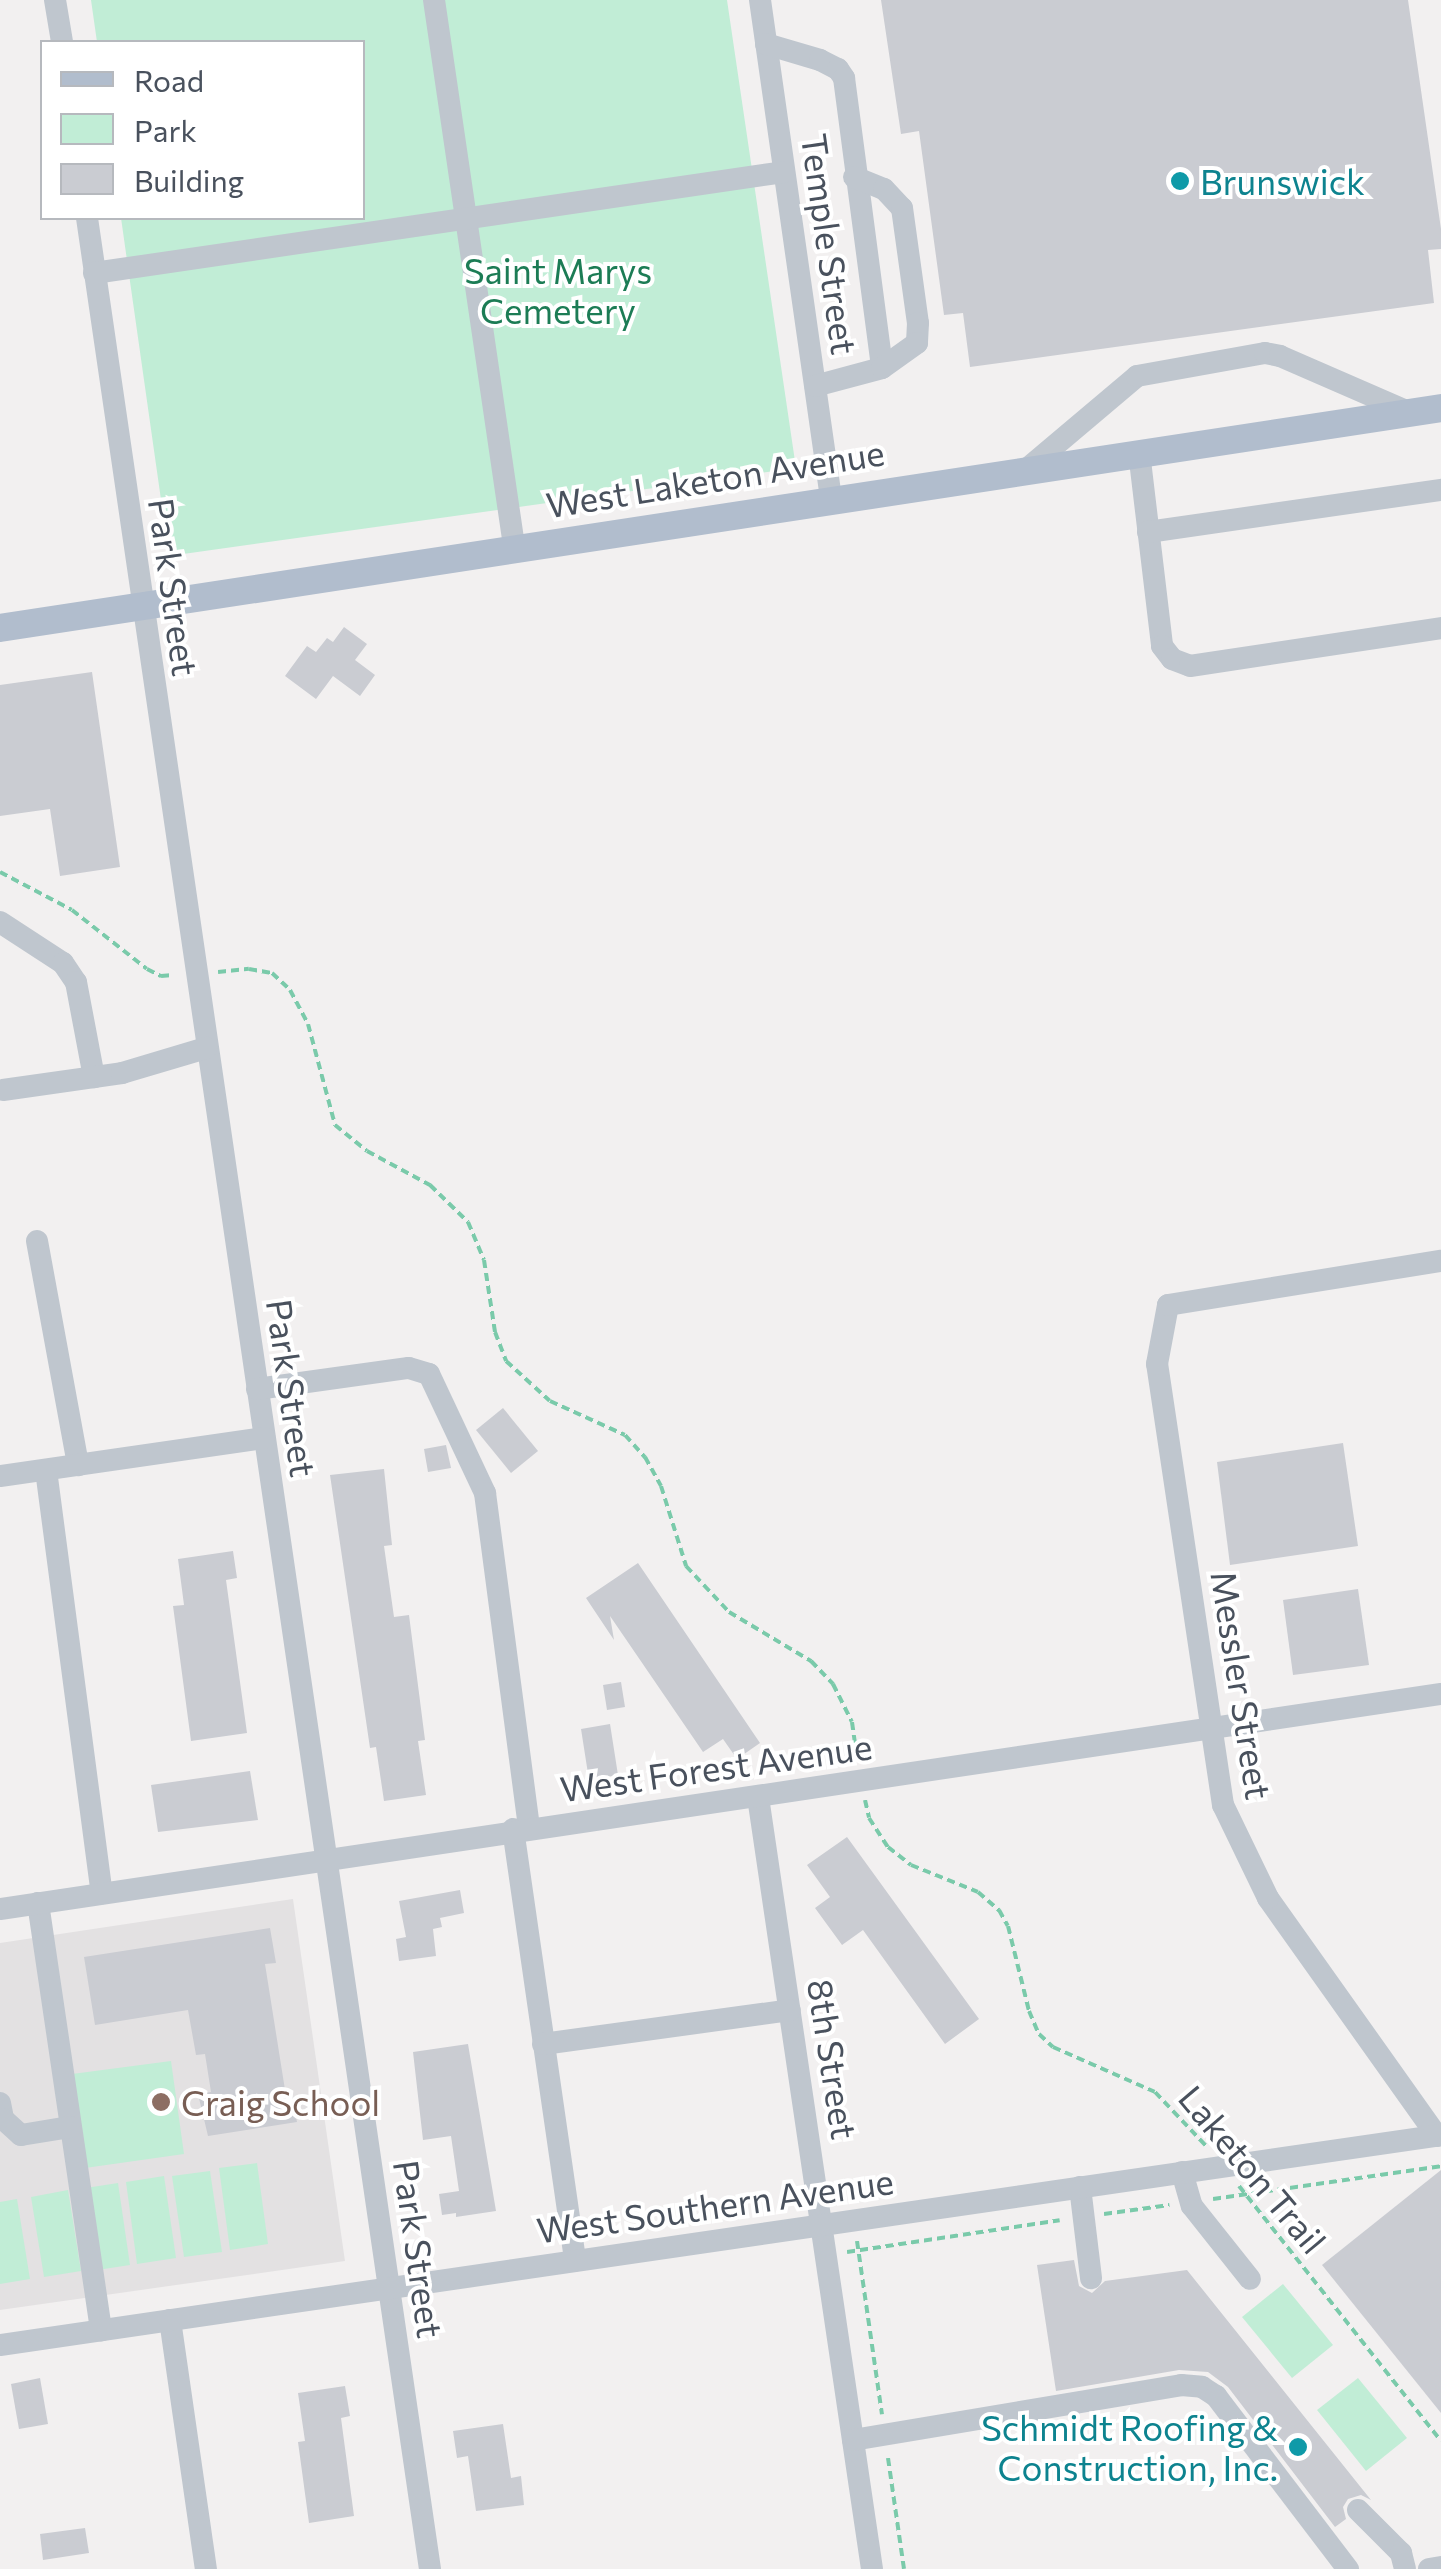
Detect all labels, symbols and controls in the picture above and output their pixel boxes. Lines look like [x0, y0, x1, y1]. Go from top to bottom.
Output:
legend [40, 40, 365, 220]
text: Road [134, 61, 204, 98]
text: Park [134, 111, 197, 148]
street label: Temple Street [794, 131, 866, 357]
place label: Brunswick [1200, 160, 1365, 202]
text: Building [134, 161, 244, 198]
marker: Brunswick [1169, 170, 1191, 192]
park label: Saint Marys Cemetery [464, 249, 652, 331]
street label: West Laketon Avenue [543, 431, 887, 525]
street label: Park Street [141, 496, 207, 678]
street label: Park Street [259, 1297, 325, 1479]
street label: Messler Street [1203, 1568, 1281, 1802]
street label: West Forest Avenue [557, 1724, 875, 1810]
street label: 8th Street [800, 1976, 866, 2142]
street label: Laketon Trail [1171, 2077, 1335, 2261]
place label: Craig School [181, 2081, 380, 2123]
marker: Craig School [150, 2091, 172, 2113]
street label: Park Street [386, 2158, 452, 2340]
street label: West Southern Avenue [534, 2159, 896, 2251]
place label: Schmidt Roofing & Construction, Inc. [981, 2406, 1278, 2488]
marker: Schmidt Roofing & Construction, Inc. [1287, 2436, 1309, 2458]

